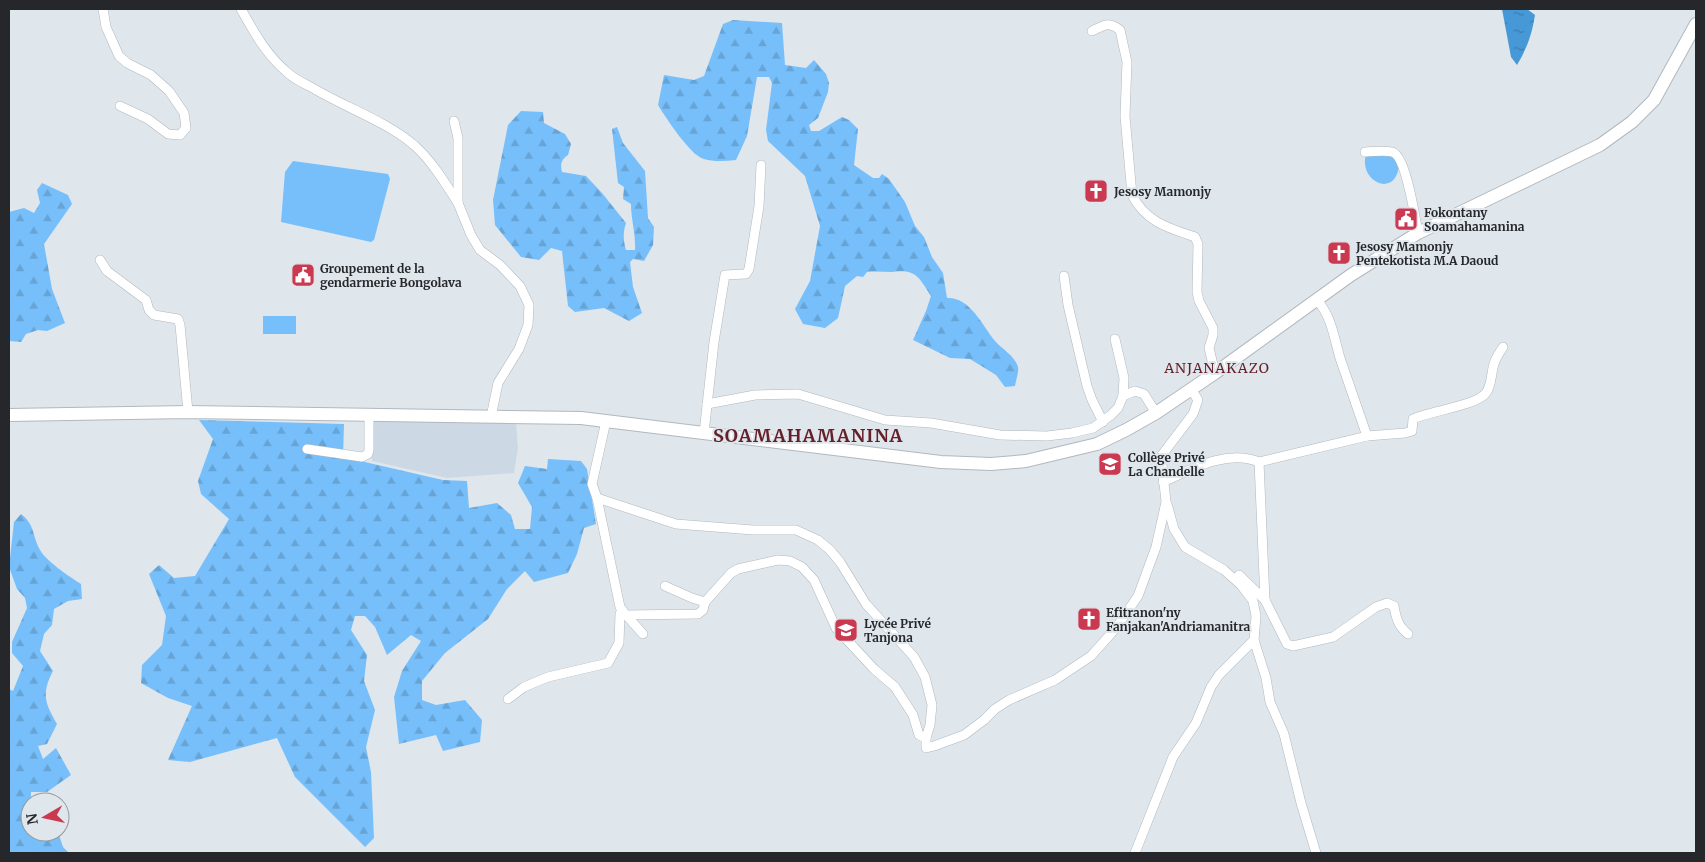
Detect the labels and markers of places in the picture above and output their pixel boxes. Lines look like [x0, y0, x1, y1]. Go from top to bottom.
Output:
church icon: Jesosy Mamonjy [1083, 178, 1109, 204]
place label: Jesosy Mamonjy [1113, 184, 1212, 199]
place label: Fokontany Soamahamanina [1424, 205, 1525, 234]
public building icon: Fokontany Soamahamanina [1393, 206, 1419, 232]
place label: Jesosy Mamonjy Pentekotista M.A Daoud [1355, 239, 1499, 268]
church icon: Jesosy Mamonjy Pentekotista M.A Daoud [1326, 240, 1352, 266]
place label: Groupement de la gendarmerie Bongolava [320, 261, 462, 290]
public building icon: Groupement de la gendarmerie Bongolava [290, 262, 316, 288]
place label: Collège Privé La Chandelle [1128, 450, 1205, 479]
school or university icon: Collège Privé La Chandelle [1097, 451, 1123, 477]
place label: Efitranon'ny Fanjakan'Andriamanitra [1106, 605, 1251, 634]
church icon: Efitranon'ny Fanjakan'Andriamanitra [1076, 606, 1102, 632]
place label: Lycée Privé Tanjona [864, 616, 931, 645]
school or university icon: Lycée Privé Tanjona [833, 617, 859, 643]

